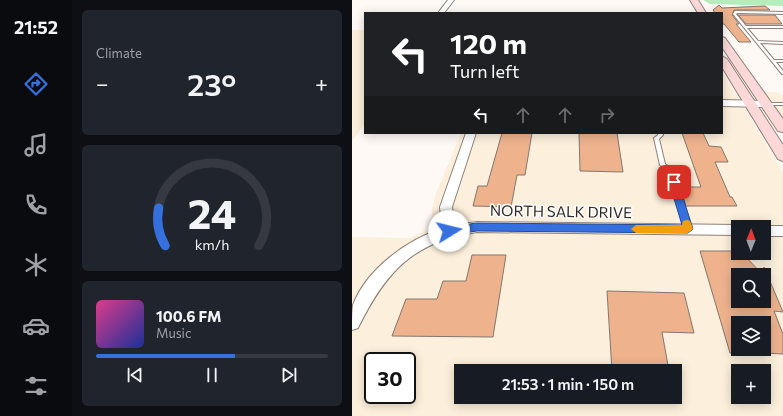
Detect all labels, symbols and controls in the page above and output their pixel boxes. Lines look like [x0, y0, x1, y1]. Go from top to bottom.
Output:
text: 21:52 [14, 16, 58, 38]
text: 120 m [450, 26, 527, 60]
icon: left [384, 28, 436, 80]
text: Climate [96, 45, 142, 61]
text: Turn left [450, 60, 519, 82]
text: 23° [187, 65, 236, 102]
icon: directions [22, 70, 50, 98]
text: − [96, 70, 109, 97]
text: + [315, 70, 328, 97]
icon: left [470, 104, 492, 126]
icon: ahead [512, 104, 534, 126]
icon: ahead [554, 104, 576, 126]
icon: right [596, 104, 618, 126]
icon: music [22, 131, 50, 159]
pin [657, 165, 691, 199]
icon: arrive [663, 171, 685, 193]
text: 24 [188, 187, 236, 238]
icon: phone [22, 191, 50, 219]
street label: NORTH SALK DRIVE [490, 201, 632, 221]
position arrow [428, 210, 470, 252]
north arrow [731, 220, 771, 260]
map controls [731, 220, 771, 404]
text: km/h [195, 235, 229, 253]
icon: climate [22, 251, 50, 279]
button: search [731, 268, 771, 308]
text: 100.6 FM [156, 307, 222, 325]
icon: car [22, 312, 50, 340]
button: layers [731, 316, 771, 356]
text: Music [156, 325, 191, 341]
speed limit sign: 30 [364, 352, 416, 404]
icon: previous [124, 364, 146, 386]
icon: pause [201, 364, 223, 386]
icon: next [278, 364, 300, 386]
button: + [731, 364, 771, 404]
icon: filters [22, 372, 50, 400]
text: 21:53 · 1 min · 150 m [502, 375, 634, 393]

